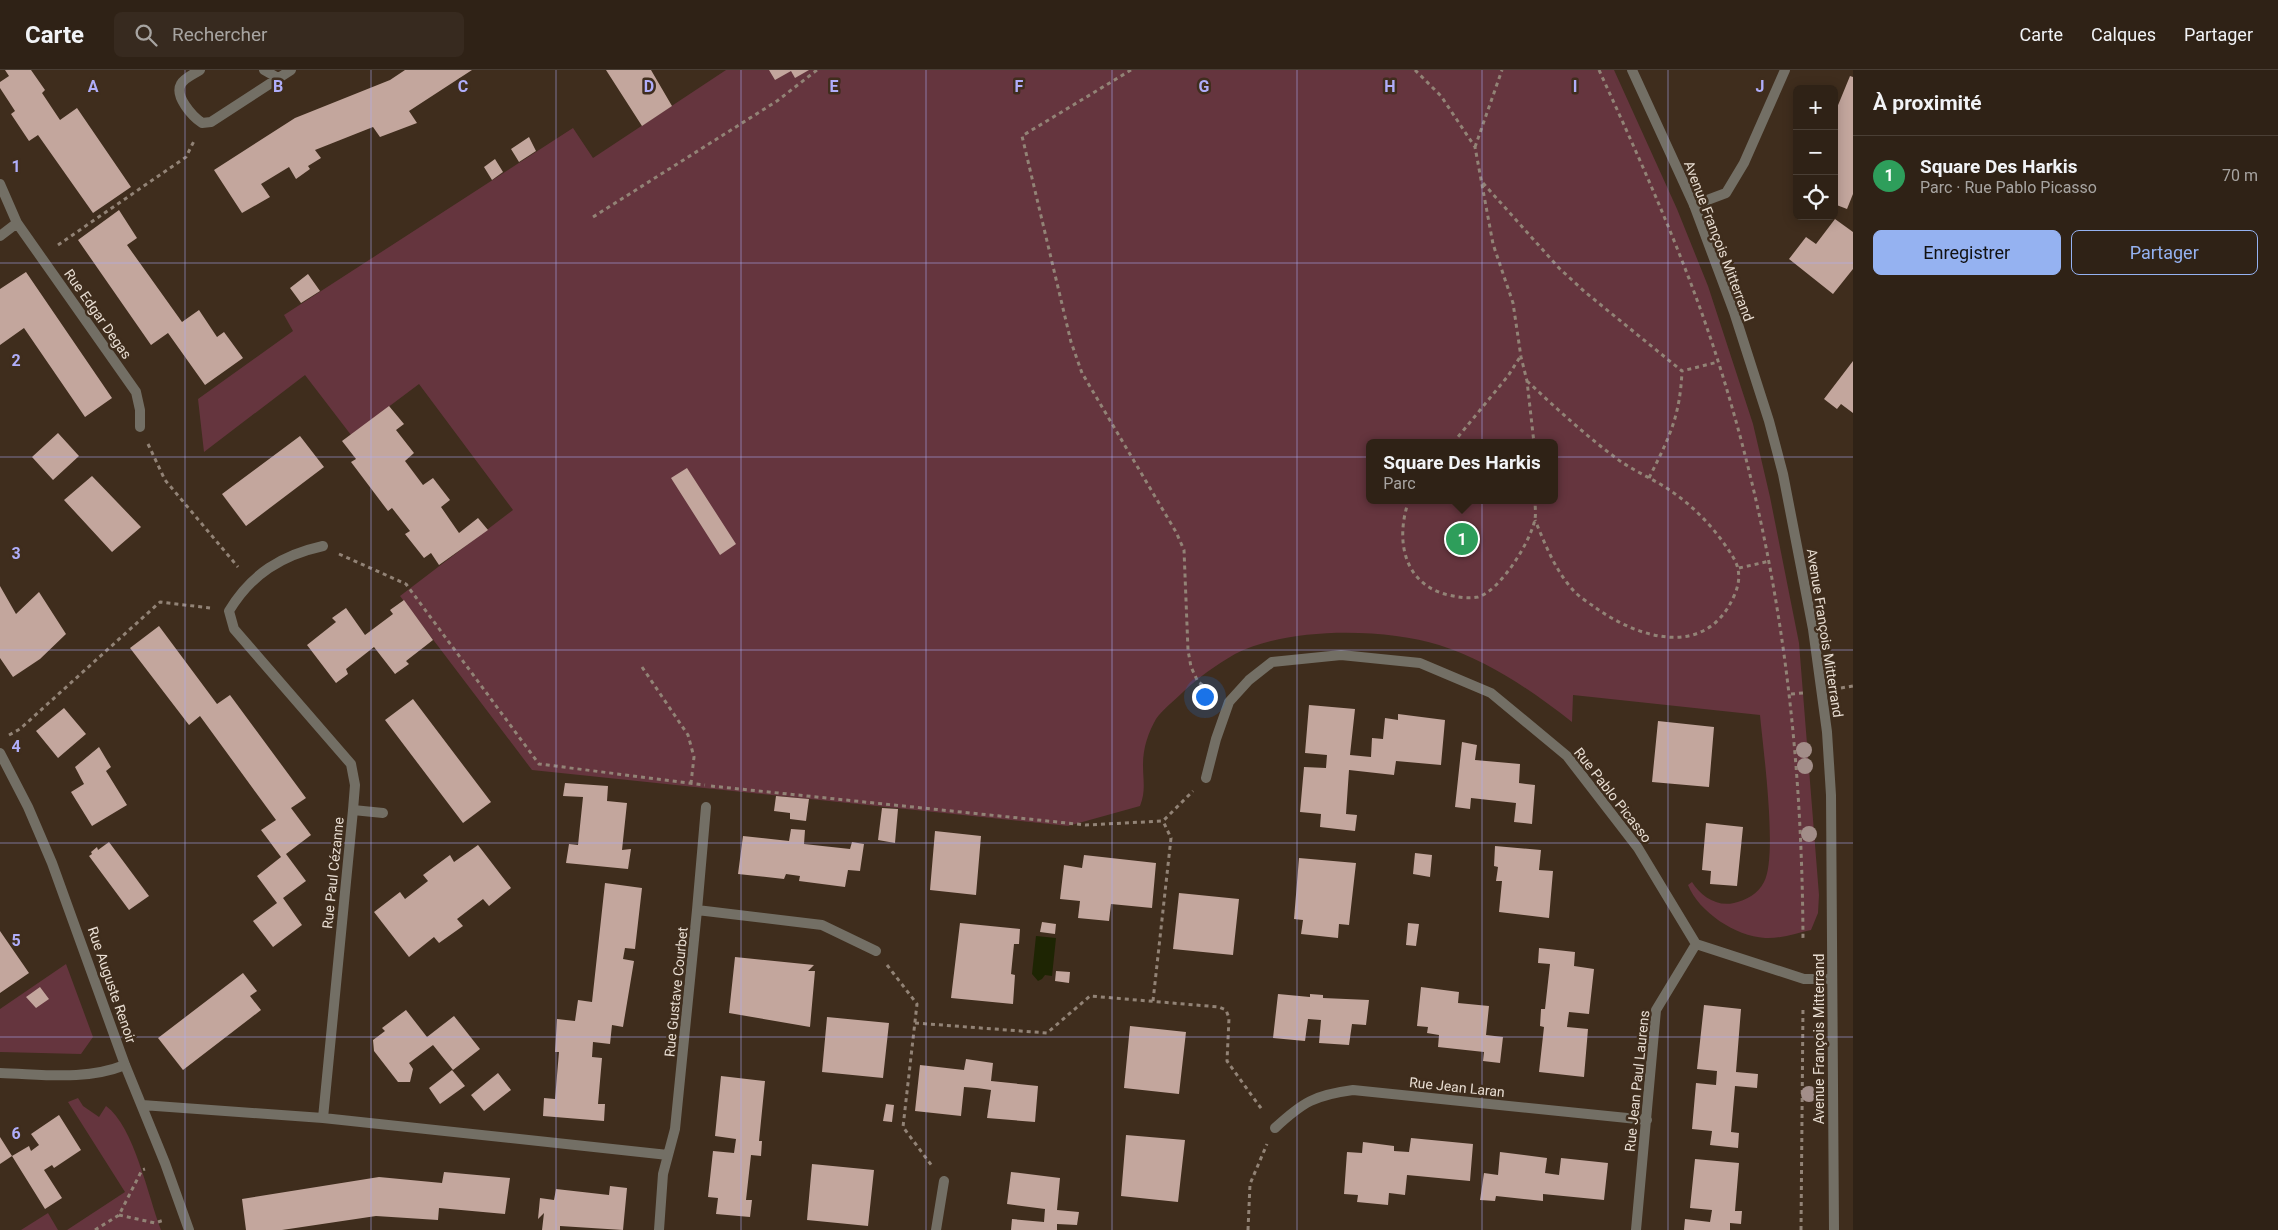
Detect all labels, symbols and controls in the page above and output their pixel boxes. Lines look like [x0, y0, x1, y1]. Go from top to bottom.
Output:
search box [114, 12, 464, 57]
text: Carte [25, 21, 84, 49]
icon: search [132, 21, 160, 49]
text: Rechercher [172, 23, 267, 46]
text: Carte [2020, 24, 2063, 45]
text: Calques [2091, 24, 2156, 45]
text: Partager [2184, 24, 2253, 45]
text: A [88, 77, 99, 96]
text: B [273, 77, 283, 96]
text: C [458, 77, 468, 96]
text: D [644, 77, 654, 96]
text: E [830, 77, 839, 96]
text: F [1015, 77, 1024, 96]
text: G [1199, 77, 1210, 96]
text: H [1384, 77, 1396, 96]
text: I [1573, 77, 1577, 96]
text: J [1756, 77, 1764, 96]
map controls [1793, 85, 1838, 220]
button: + [1793, 85, 1838, 130]
text: À proximité [1873, 91, 1982, 115]
button: − [1793, 130, 1838, 175]
text: Square Des Harkis [1920, 155, 2078, 178]
text: 1 [11, 157, 21, 176]
street label: Avenue François Mitterrand [1681, 158, 1757, 324]
text: 1 [1884, 166, 1894, 185]
text: 70 m [2222, 166, 2258, 185]
button: locate [1793, 175, 1838, 220]
text: Parc · Rue Pablo Picasso [1920, 178, 2097, 197]
button: Enregistrer [1873, 230, 2061, 275]
button: Partager [2071, 230, 2258, 275]
street label: Rue Edgar Degas [61, 266, 135, 362]
text: 2 [11, 351, 21, 370]
popup [1366, 439, 1558, 504]
text: Square Des Harkis [1383, 451, 1541, 474]
text: Parc [1383, 474, 1416, 493]
pin: 1 [1446, 520, 1478, 558]
text: 3 [11, 544, 21, 563]
street label: Avenue François Mitterrand [1804, 547, 1846, 719]
your location [1192, 684, 1218, 710]
text: 4 [11, 737, 21, 756]
street label: Rue Pablo Picasso [1571, 744, 1655, 846]
street label: Rue Paul Cézanne [319, 816, 347, 930]
street label: Rue Auguste Renoir [85, 925, 140, 1046]
street label: Rue Gustave Courbet [661, 926, 691, 1058]
text: 5 [11, 931, 21, 950]
street label: Avenue François Mitterrand [1811, 954, 1827, 1124]
street label: Rue Jean Paul Laurens [1622, 1010, 1652, 1152]
street label: Rue Jean Laran [1408, 1074, 1506, 1100]
text: 6 [11, 1124, 21, 1143]

